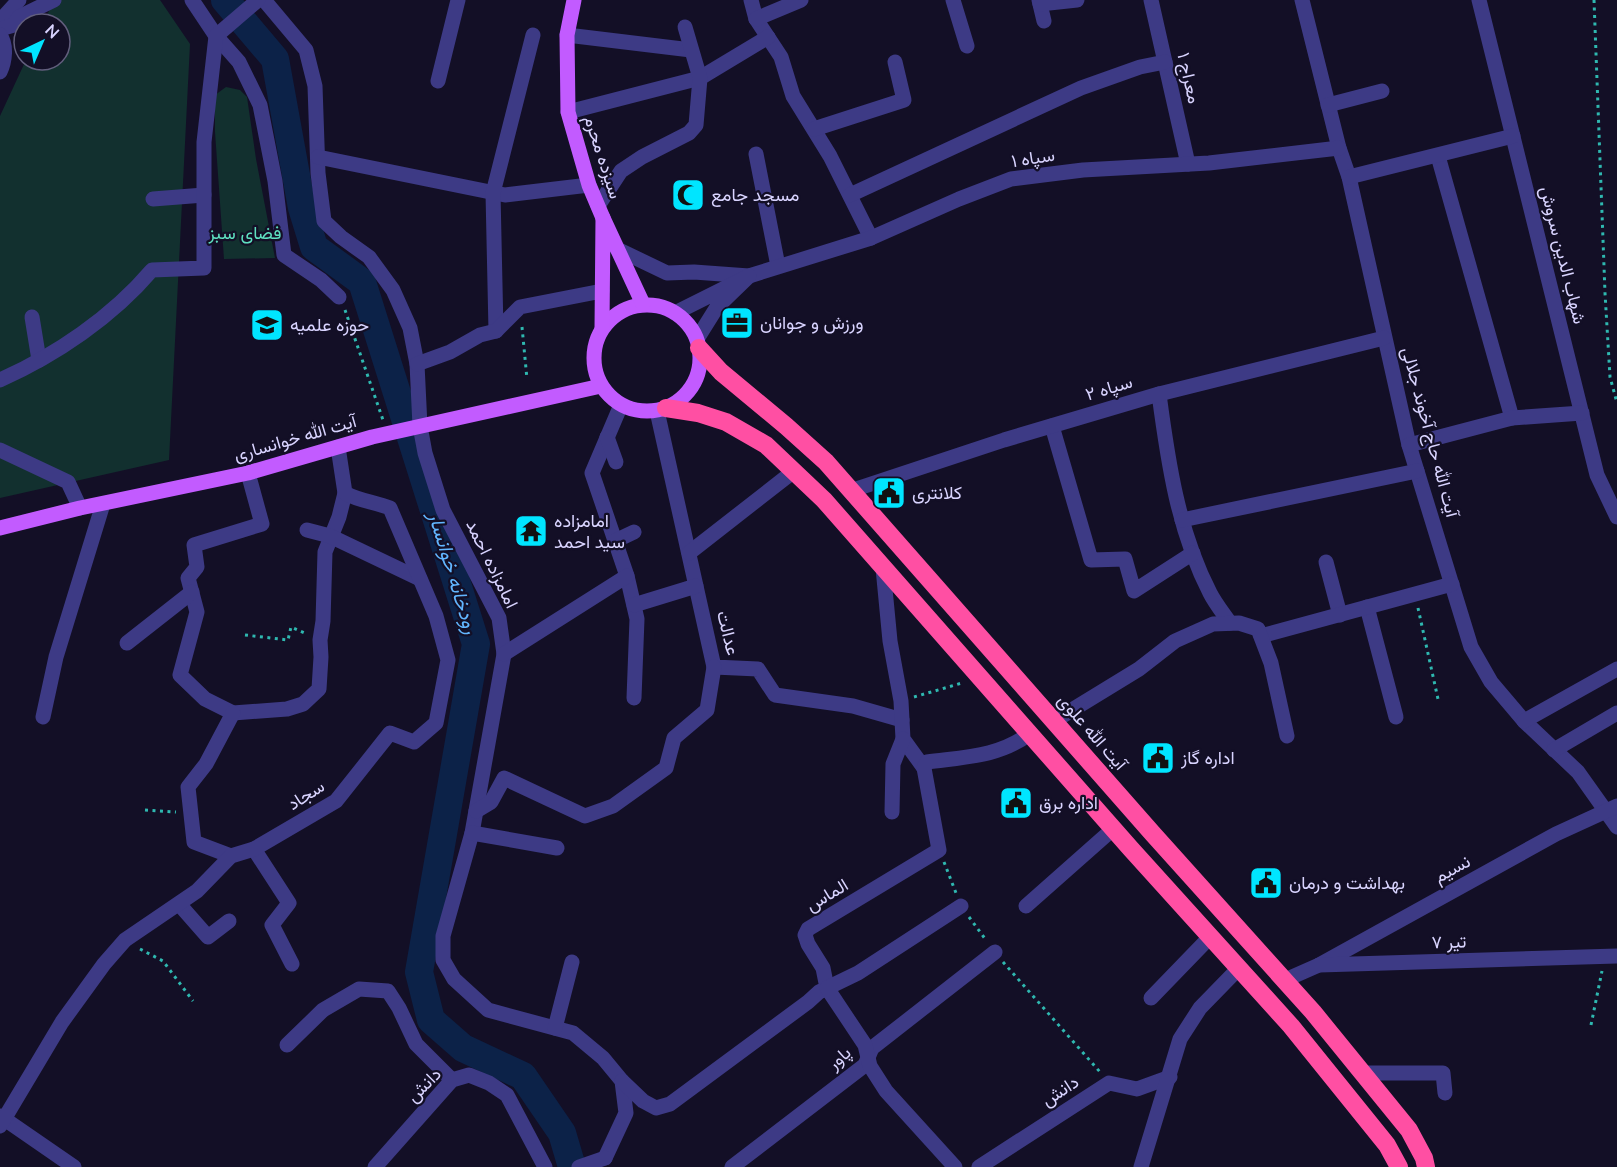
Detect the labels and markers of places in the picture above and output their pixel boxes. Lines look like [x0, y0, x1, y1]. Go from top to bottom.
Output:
mosque icon: مسجد جامع [670, 177, 706, 213]
place label: مسجد جامع [711, 183, 799, 207]
office icon: ورزش و جوانان [719, 305, 755, 341]
school or university icon: حوزه علمیه [249, 307, 285, 343]
place label: ورزش و جوانان [760, 311, 863, 335]
place label: حوزه علمیه [290, 313, 369, 337]
public building icon: کلانتری [871, 475, 907, 511]
place label: کلانتری [912, 481, 962, 505]
place label: امامزاده سید احمد [554, 509, 625, 554]
temple icon: امامزاده سید احمد [513, 513, 549, 549]
public building icon: اداره گاز [1140, 740, 1176, 776]
place label: اداره گاز [1180, 746, 1235, 770]
public building icon: اداره برق [998, 785, 1034, 821]
place label: اداره برق [1039, 791, 1098, 815]
public building icon: بهداشت و درمان [1248, 865, 1284, 901]
place label: بهداشت و درمان [1289, 871, 1405, 895]

